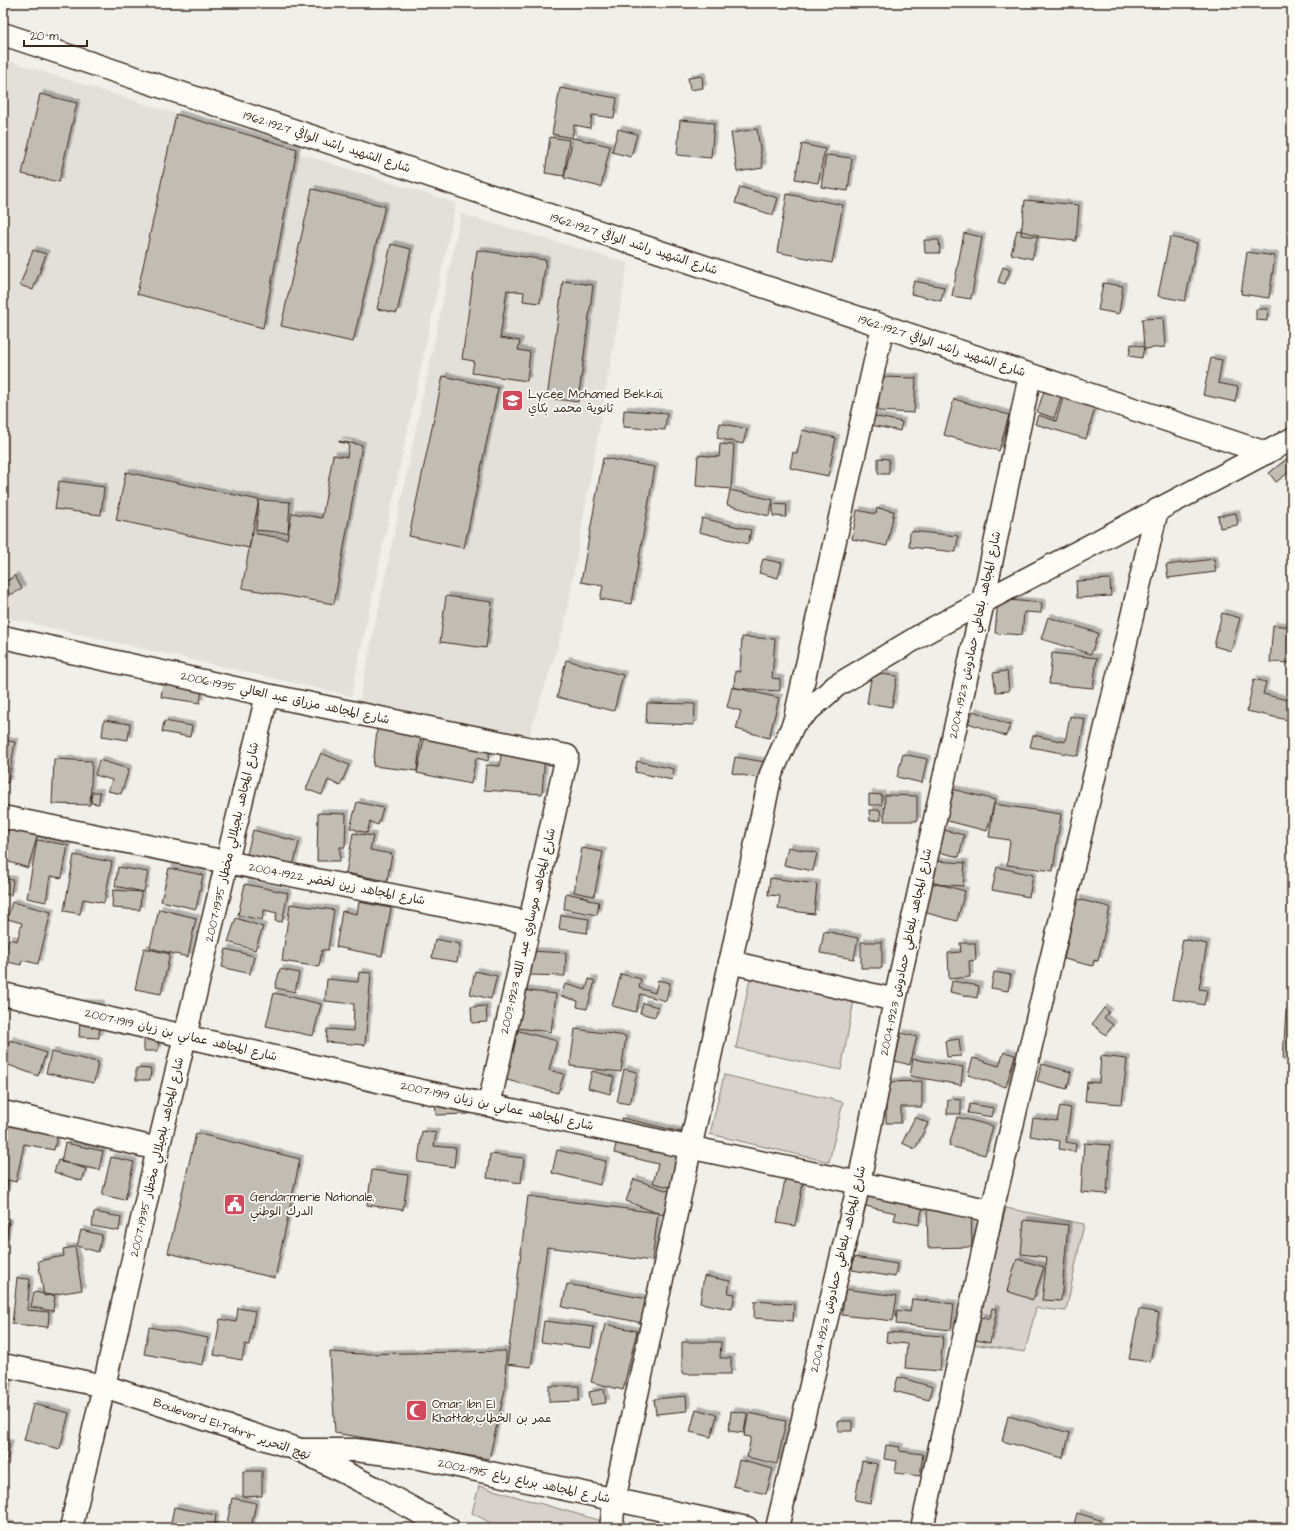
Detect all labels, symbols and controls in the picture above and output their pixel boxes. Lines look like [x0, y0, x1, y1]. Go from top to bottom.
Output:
scale bar [24, 22, 87, 48]
text: 20 m [30, 28, 59, 45]
street label: شارع الشهيد راشد الوافي 1927-1962 [241, 107, 413, 177]
street label: شارع الشهيد راشد الوافي 1927-1962 [548, 209, 720, 279]
street label: شارع الشهيد راشد الوافي 1927-1962 [856, 311, 1028, 381]
place label: Lycée Mohamed Bekkaï, ثانوية محمد بكاي [528, 386, 664, 417]
school or university icon: Lycée Mohamed Bekkaï, ثانوية محمد بكاي [500, 388, 526, 414]
street label: شارع المجاهد بلعاطي حمادوش 1923-2004 [945, 530, 1007, 741]
street label: شارع المجاهد مزراق عبد العالي 1935-2006 [179, 668, 391, 730]
street label: شارع المجاهد بلجيلالي مخطار 1935-2007 [201, 740, 265, 944]
street label: شارع المجاهد موساوي عبد الله 1923-2003 [496, 826, 560, 1036]
street label: شارع المجاهد بلعاطي حمادوش 1923-2004 [876, 847, 938, 1058]
street label: شارع المجاهد زين لخضر 1922-2004 [247, 859, 427, 909]
street label: شارع المجاهد عماني بن زيان 1919-2007 [83, 1005, 279, 1067]
street label: شارع المجاهد بلجيلالي مخطار 1935-2007 [126, 1055, 190, 1259]
street label: شارع المجاهد عماني بن زيان 1919-2007 [399, 1077, 595, 1137]
street label: شارع المجاهد بلعاطي حمادوش 1923-2004 [806, 1164, 872, 1374]
place label: Gendarmerie Nationale, الدرك الوطني [250, 1189, 375, 1222]
public building icon: Gendarmerie Nationale, الدرك الوطني [222, 1191, 248, 1217]
street label: Boulevard El-Tahrir نهج التحرير [151, 1394, 313, 1464]
place label: Omar Ibn El Khattab;عمر بن الخطاب [432, 1396, 552, 1427]
mosque icon: Omar Ibn El Khattab;عمر بن الخطاب [404, 1398, 430, 1424]
street label: شار ع المجاهد برباع رباع 1915-2002 [436, 1454, 612, 1508]

